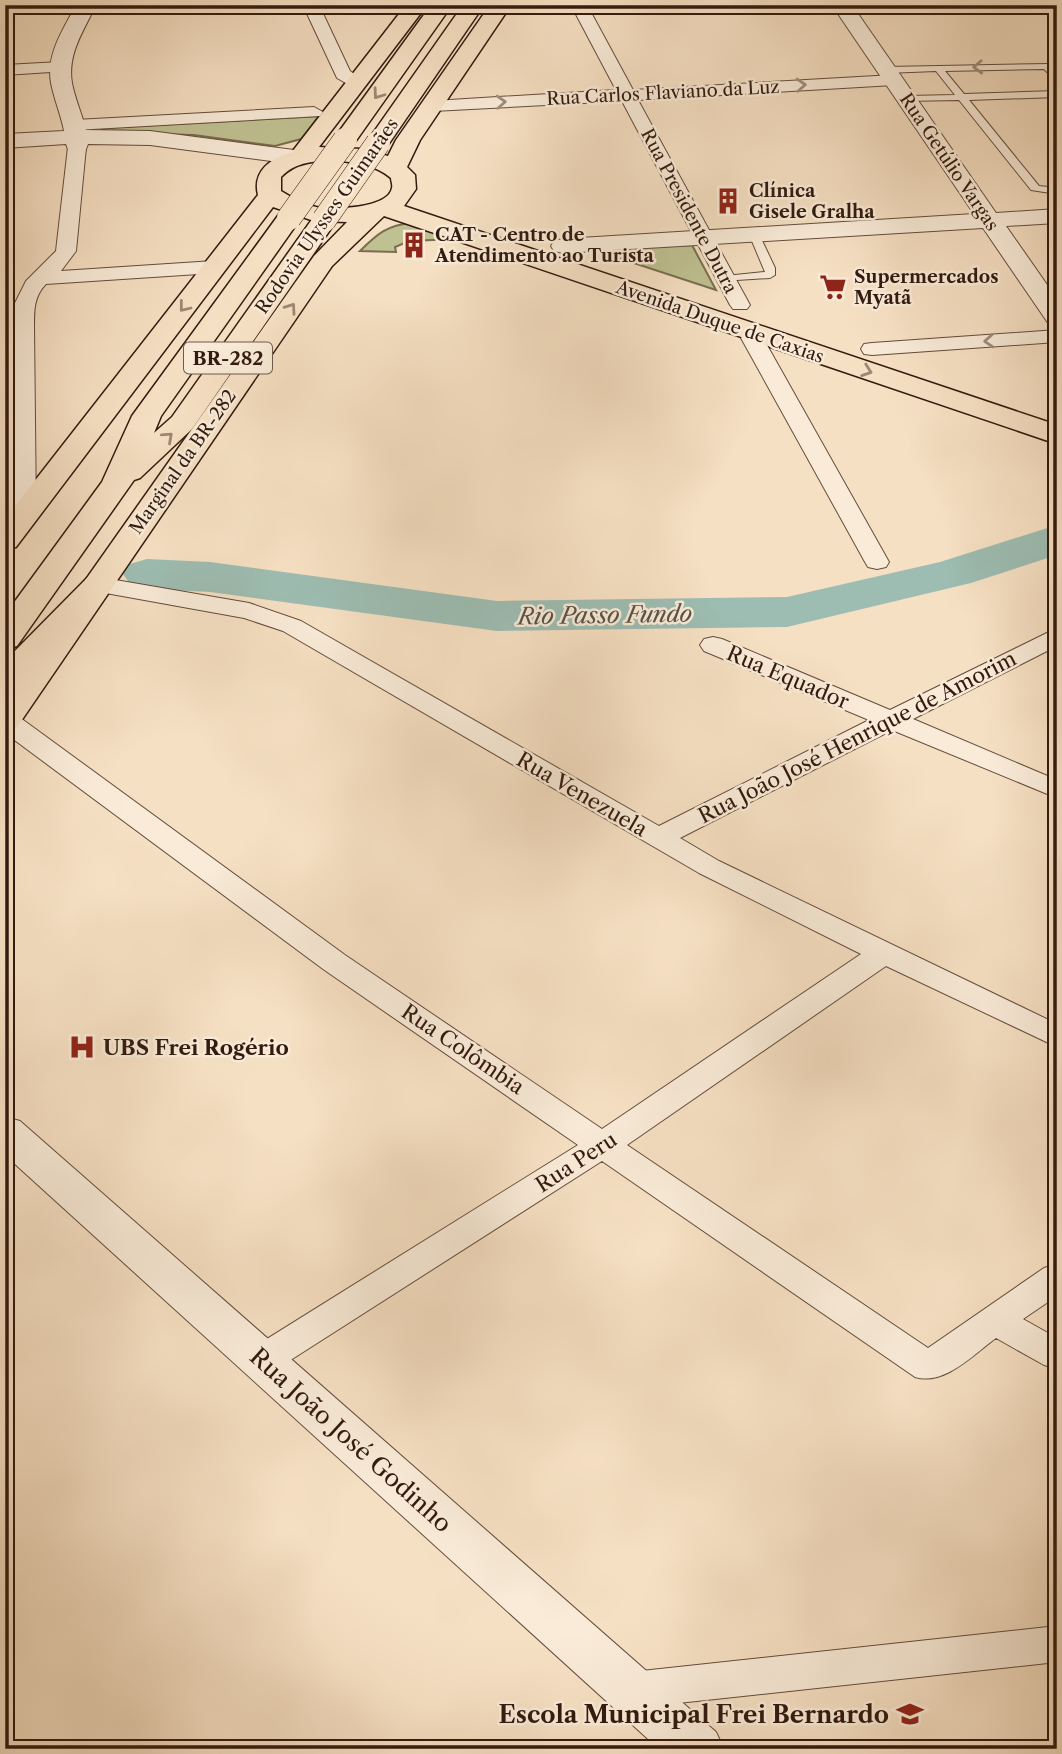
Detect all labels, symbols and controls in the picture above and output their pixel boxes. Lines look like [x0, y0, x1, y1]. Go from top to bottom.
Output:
one-way arrow [972, 60, 983, 75]
street label: Rua Carlos Flaviano da Luz [546, 76, 780, 110]
one-way arrow [796, 78, 807, 93]
one-way arrow [374, 86, 386, 99]
street label: Rua Getúlio Vargas [895, 89, 1003, 235]
one-way arrow [495, 95, 506, 110]
street label: Rodovia Ulysses Guimarães [251, 114, 403, 318]
street label: Rua Presidente Dutra [636, 125, 742, 298]
place label: Clínica Gisele Gralha [749, 180, 875, 223]
building icon: Clínica Gisele Gralha [713, 186, 743, 216]
place label: CAT - Centro de Atendimento ao Turista [434, 224, 655, 267]
building icon: CAT - Centro de Atendimento ao Turista [399, 230, 429, 260]
place label: Supermercados Myatã [854, 266, 999, 309]
supermarket icon: Supermercados Myatã [818, 272, 848, 302]
street label: Avenida Duque de Caxias [612, 276, 827, 368]
one-way arrow [179, 299, 192, 312]
one-way arrow [283, 303, 295, 316]
one-way arrow [983, 333, 994, 348]
road number: BR-282 [184, 342, 272, 374]
one-way arrow [860, 363, 872, 377]
street label: Marginal da BR-282 [125, 386, 241, 538]
one-way arrow [159, 432, 172, 445]
water label: Rio Passo Fundo [516, 599, 693, 631]
street label: Rua Equador [723, 640, 853, 714]
street label: Rua João José Henrique de Amorim [694, 645, 1021, 828]
street label: Rua Venezuela [512, 746, 653, 842]
street label: Rua Colômbia [397, 999, 530, 1100]
hospital icon: UBS Frei Rogério [67, 1032, 97, 1062]
place label: UBS Frei Rogério [103, 1035, 289, 1060]
street label: Rua Peru [531, 1127, 621, 1197]
street label: Rua João José Godinho [244, 1342, 458, 1538]
school or university icon: Escola Municipal Frei Bernardo [895, 1699, 925, 1729]
place label: Escola Municipal Frei Bernardo [498, 1700, 889, 1729]

